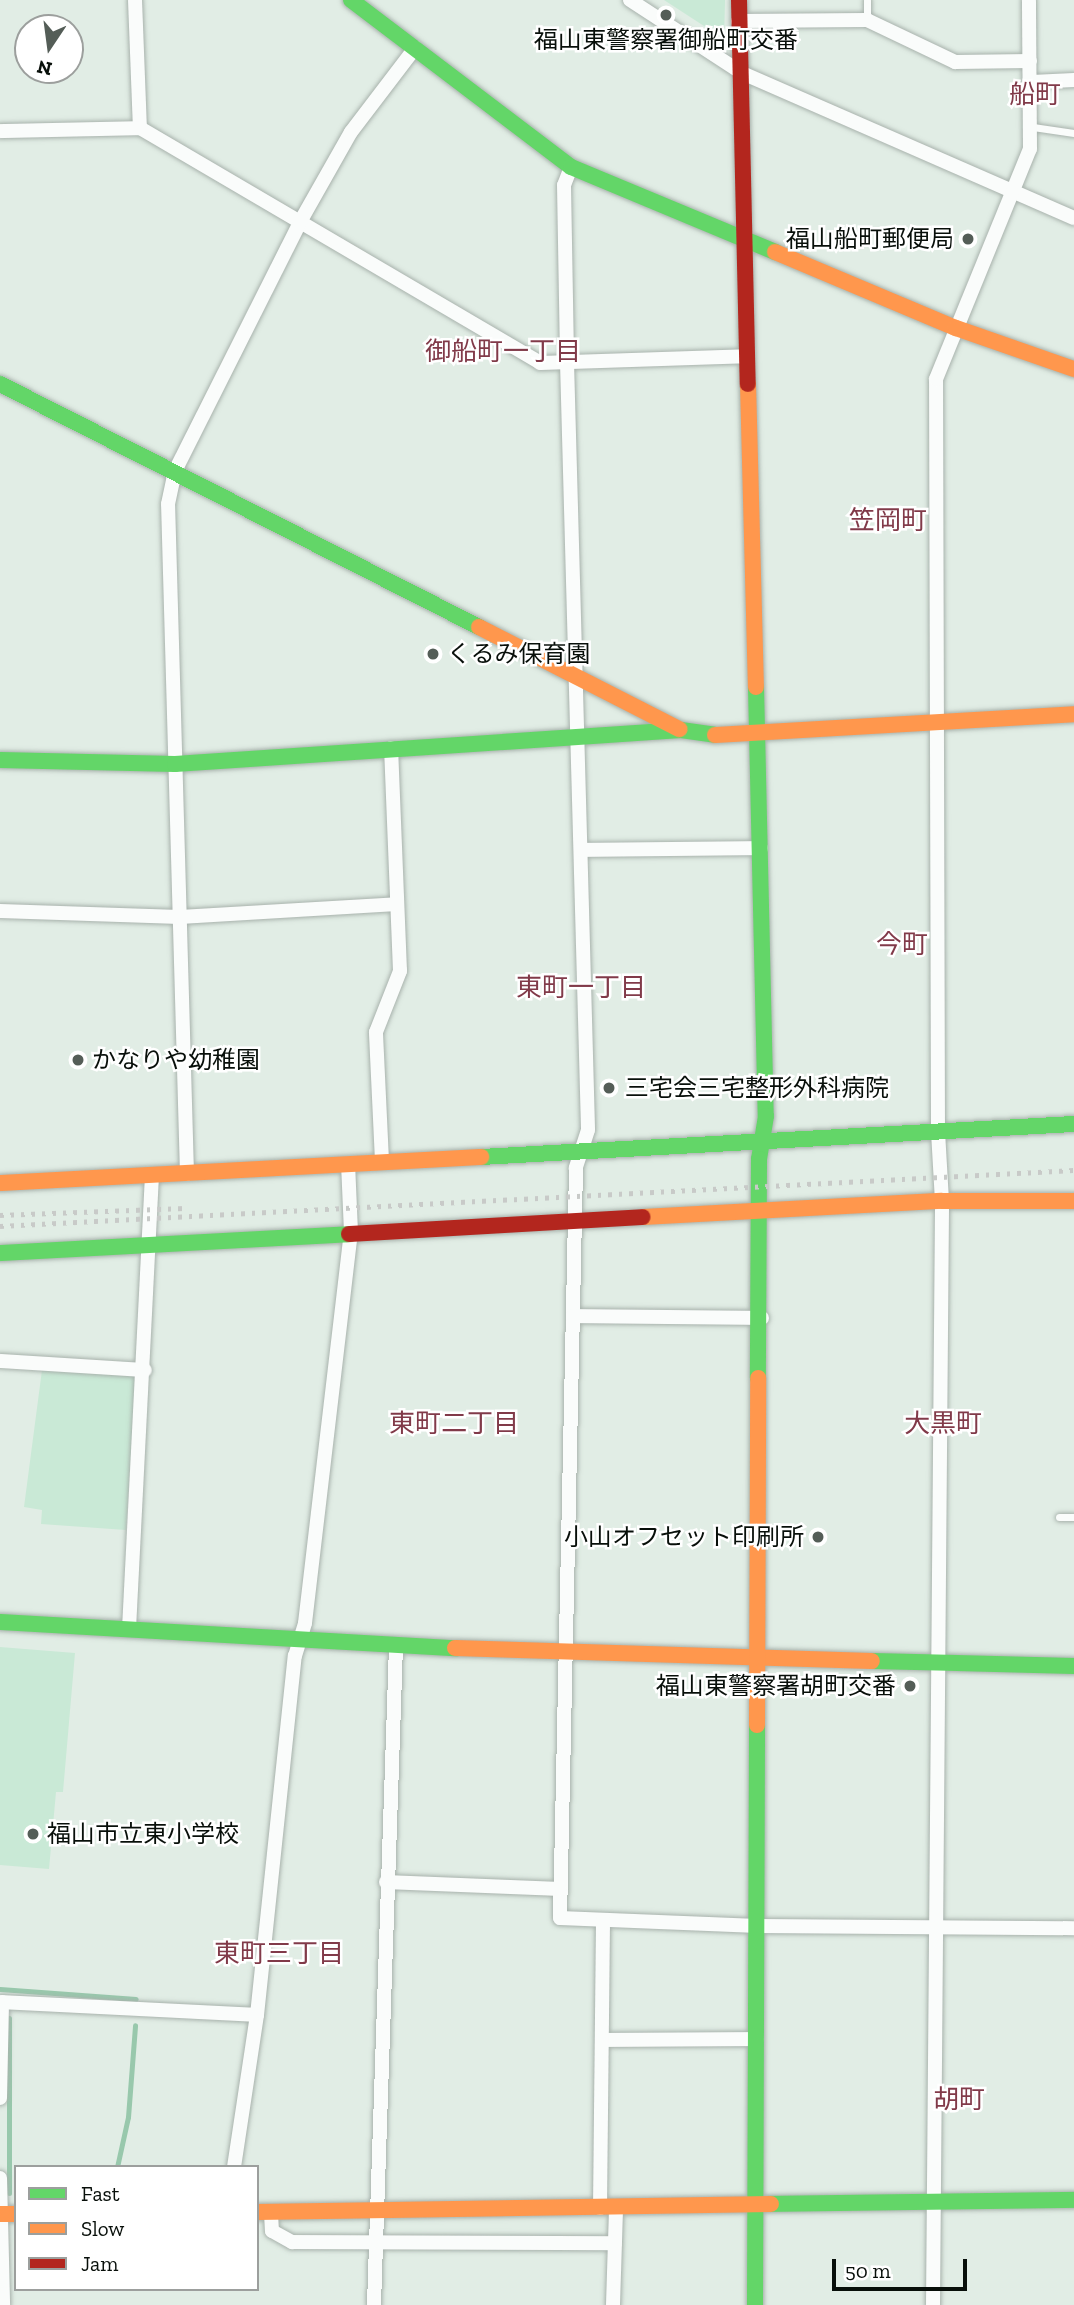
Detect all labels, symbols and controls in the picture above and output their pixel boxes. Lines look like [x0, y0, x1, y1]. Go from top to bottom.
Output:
marker: 福山東警察署御船町交番 [658, 7, 674, 23]
north arrow [14, 14, 84, 84]
place label: 福山東警察署御船町交番 [534, 26, 798, 54]
text: N [35, 55, 54, 81]
district label: 船町 [1009, 79, 1061, 111]
place label: 福山船町郵便局 [786, 225, 954, 253]
marker: 福山船町郵便局 [960, 231, 976, 247]
district label: 御船町一丁目 [425, 336, 581, 368]
district label: 笠岡町 [849, 505, 927, 537]
place label: くるみ保育園 [447, 640, 591, 668]
marker: くるみ保育園 [425, 646, 441, 662]
district label: 今町 [876, 929, 928, 961]
district label: 東町一丁目 [516, 972, 646, 1004]
place label: かなりや幼稚園 [92, 1046, 260, 1074]
marker: かなりや幼稚園 [70, 1052, 86, 1068]
place label: 三宅会三宅整形外科病院 [625, 1074, 889, 1102]
marker: 三宅会三宅整形外科病院 [599, 1078, 619, 1098]
district label: 東町二丁目 [389, 1408, 519, 1440]
district label: 大黒町 [904, 1408, 982, 1440]
place label: 小山オフセット印刷所 [564, 1523, 804, 1551]
marker: 小山オフセット印刷所 [810, 1529, 826, 1545]
place label: 福山東警察署胡町交番 [656, 1672, 896, 1700]
marker: 福山東警察署胡町交番 [902, 1678, 918, 1694]
place label: 福山市立東小学校 [47, 1820, 239, 1848]
marker: 福山市立東小学校 [25, 1826, 41, 1842]
district label: 東町三丁目 [214, 1938, 344, 1970]
district label: 胡町 [933, 2084, 985, 2116]
legend [14, 2165, 259, 2291]
text: Fast [81, 2181, 120, 2206]
text: Slow [81, 2216, 124, 2241]
scale bar [836, 2246, 971, 2290]
text: Jam [81, 2251, 118, 2276]
text: 50 m [845, 2258, 891, 2283]

